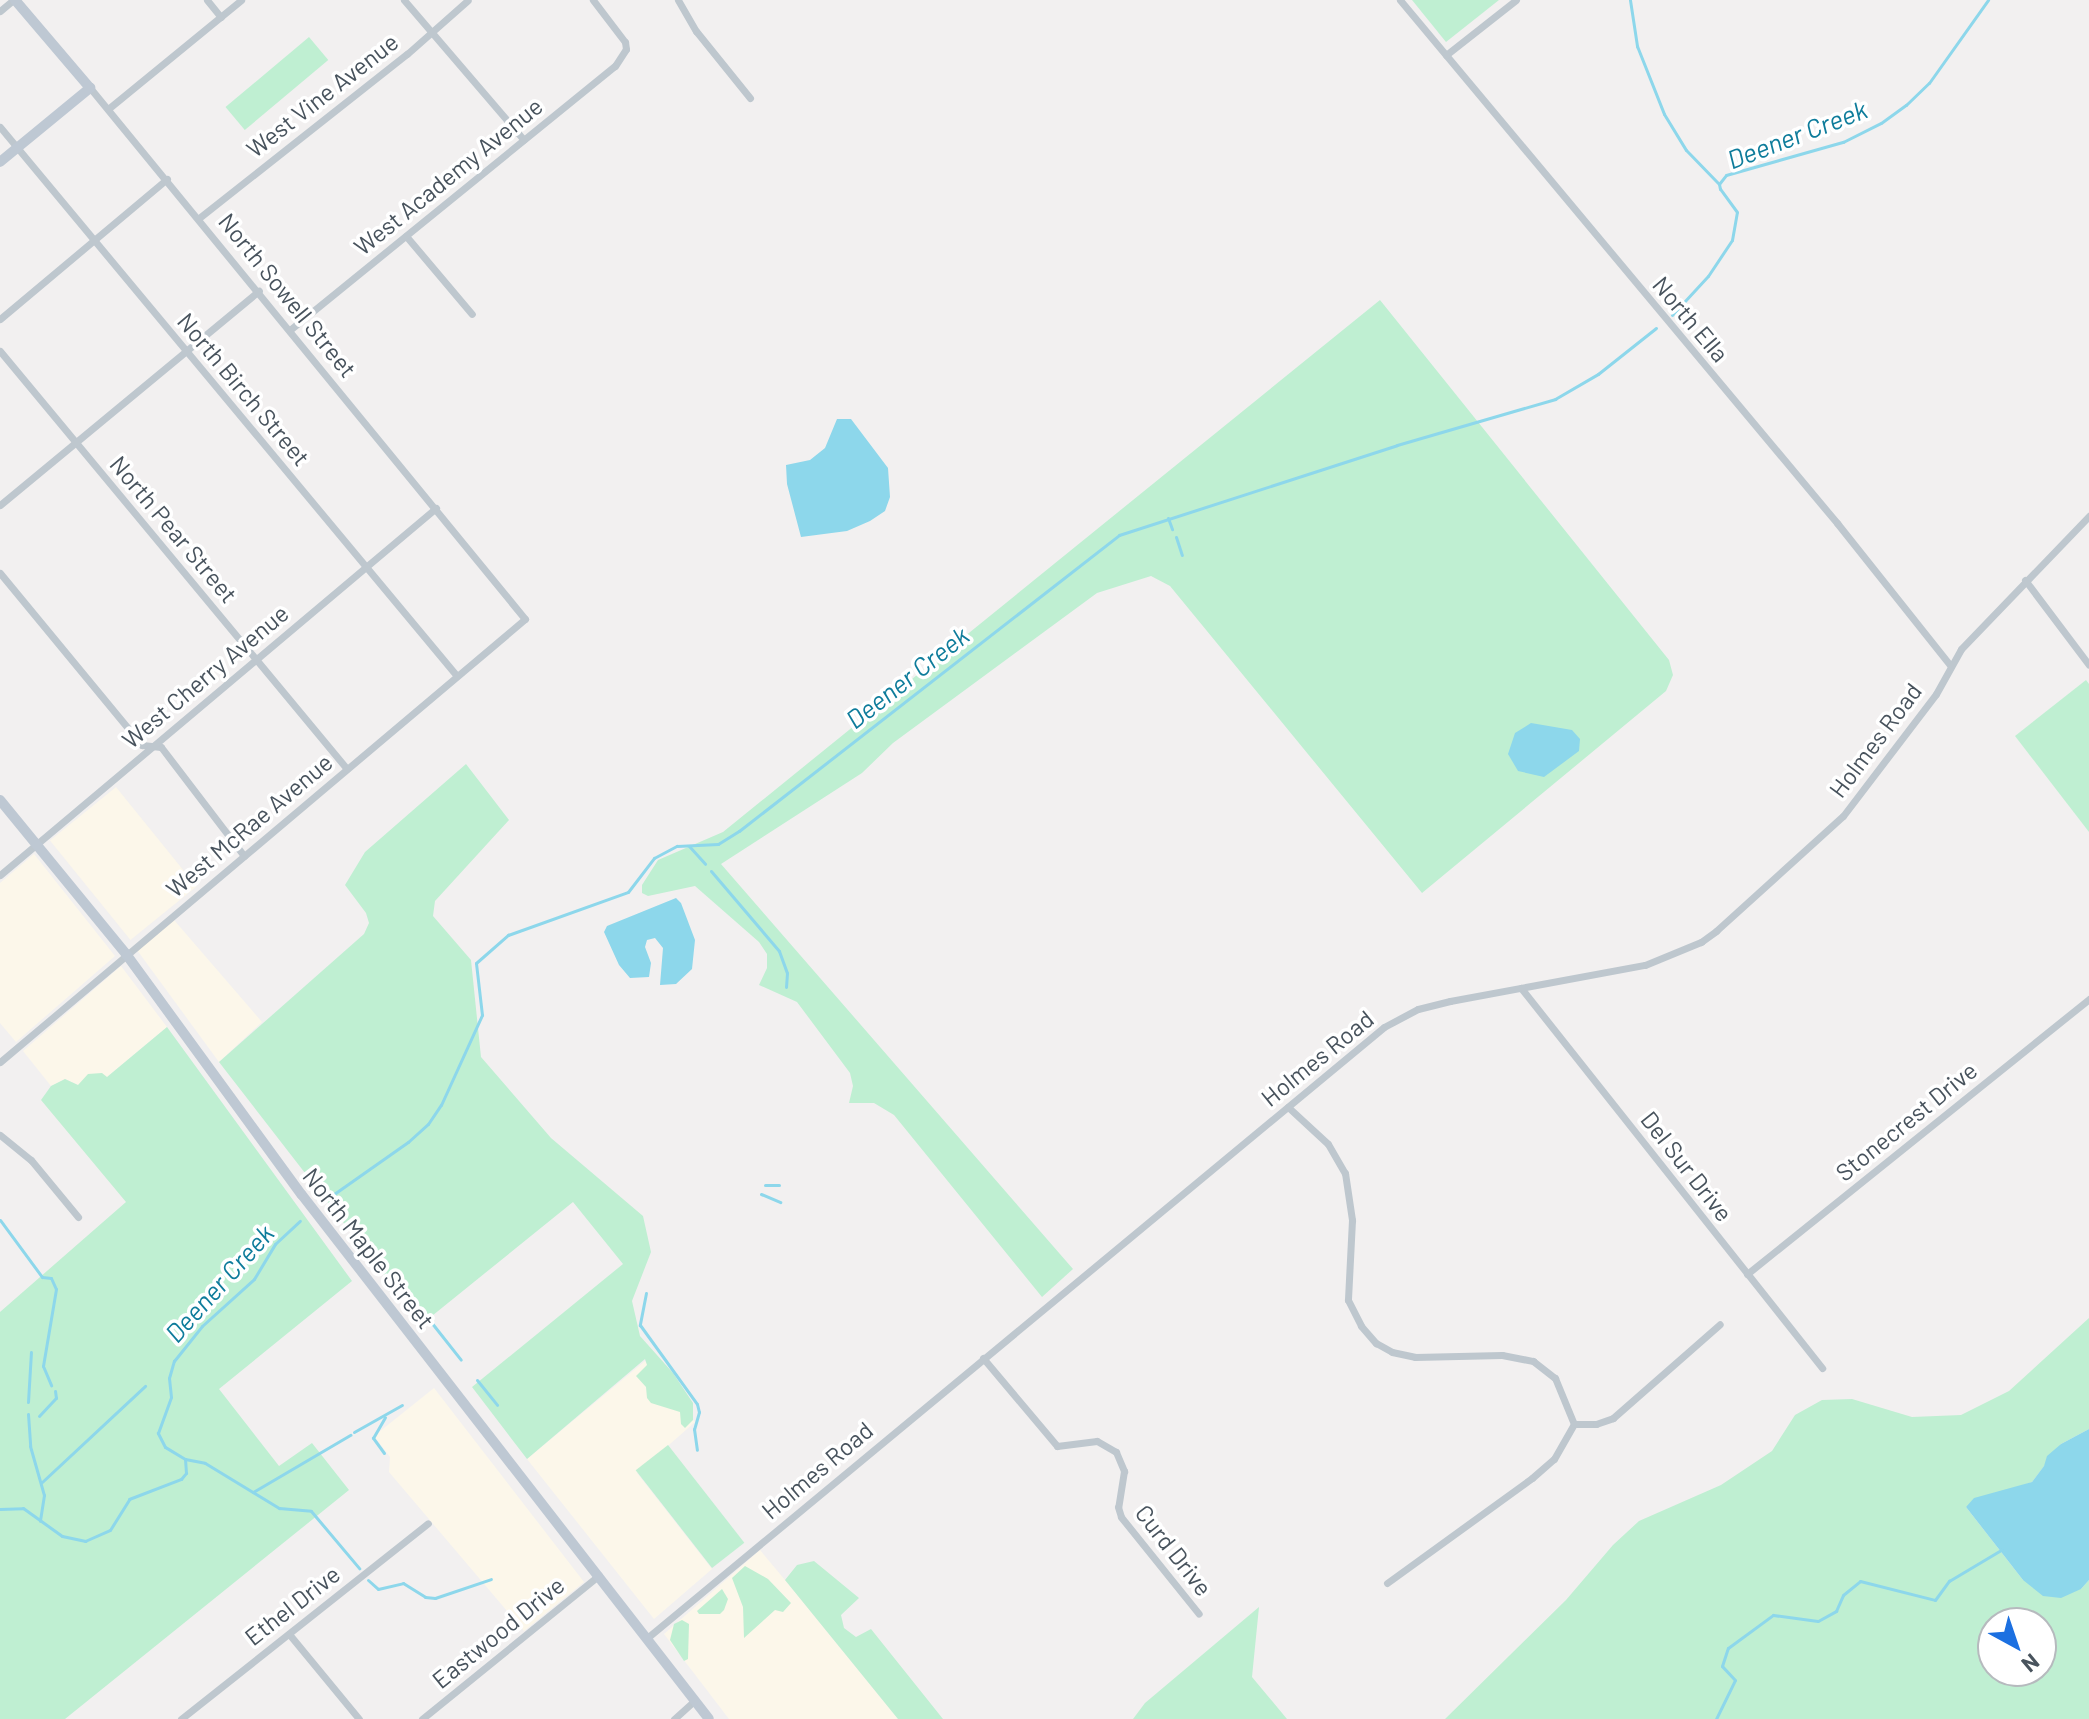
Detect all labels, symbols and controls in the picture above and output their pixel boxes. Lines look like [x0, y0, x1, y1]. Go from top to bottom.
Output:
street label: West Vine Avenue [240, 27, 404, 163]
street label: West Academy Avenue [348, 91, 548, 261]
water label: Deener Creek [1723, 93, 1871, 175]
street label: North Sowell Street [213, 207, 363, 383]
street label: North Ella [1647, 270, 1735, 368]
street label: North Birch Street [172, 307, 316, 471]
street label: North Pear Street [104, 450, 244, 608]
street label: West Cherry Avenue [116, 598, 294, 754]
water label: Deener Creek [839, 619, 975, 735]
street label: Holmes Road [1823, 677, 1927, 803]
street label: West McRae Avenue [160, 747, 338, 903]
street label: Holmes Road [1255, 1004, 1379, 1112]
street label: Stonecrest Drive [1830, 1055, 1982, 1187]
street label: Del Sur Drive [1635, 1105, 1739, 1227]
street label: North Maple Street [297, 1162, 441, 1334]
water label: Deener Creek [158, 1218, 280, 1348]
street label: Holmes Road [756, 1415, 878, 1525]
street label: Curd Drive [1130, 1499, 1218, 1601]
street label: Ethel Drive [239, 1559, 345, 1651]
street label: Eastwood Drive [426, 1570, 570, 1694]
north arrow [1977, 1607, 2057, 1687]
text: N [2017, 1649, 2045, 1679]

